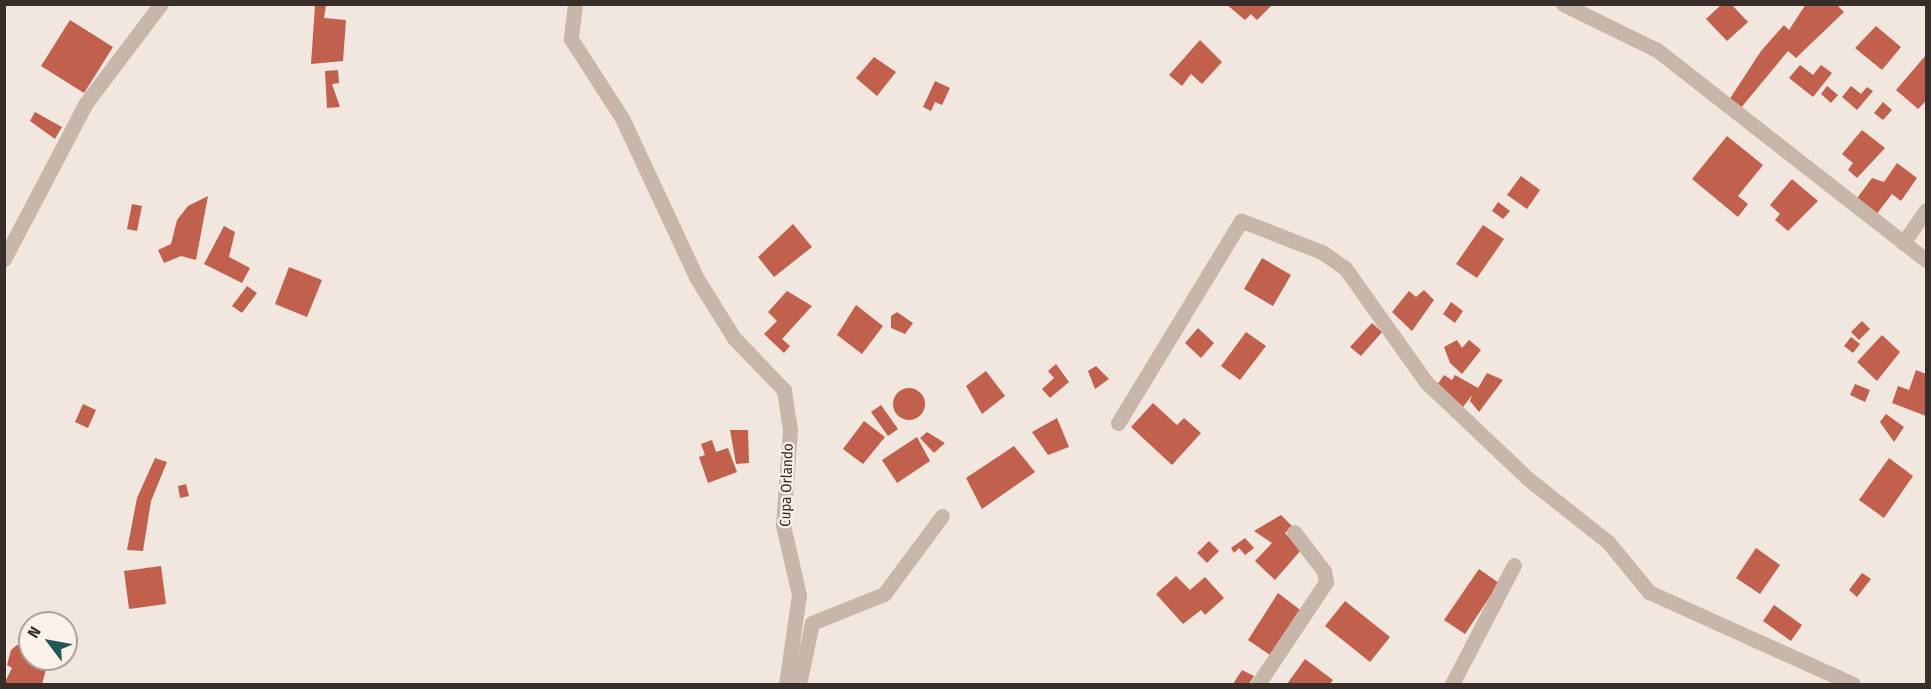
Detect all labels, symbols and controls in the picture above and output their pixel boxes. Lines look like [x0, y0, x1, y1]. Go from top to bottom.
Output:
street label: Cupa Orlando [777, 443, 797, 527]
north arrow [18, 611, 78, 671]
text: N [23, 623, 45, 641]

